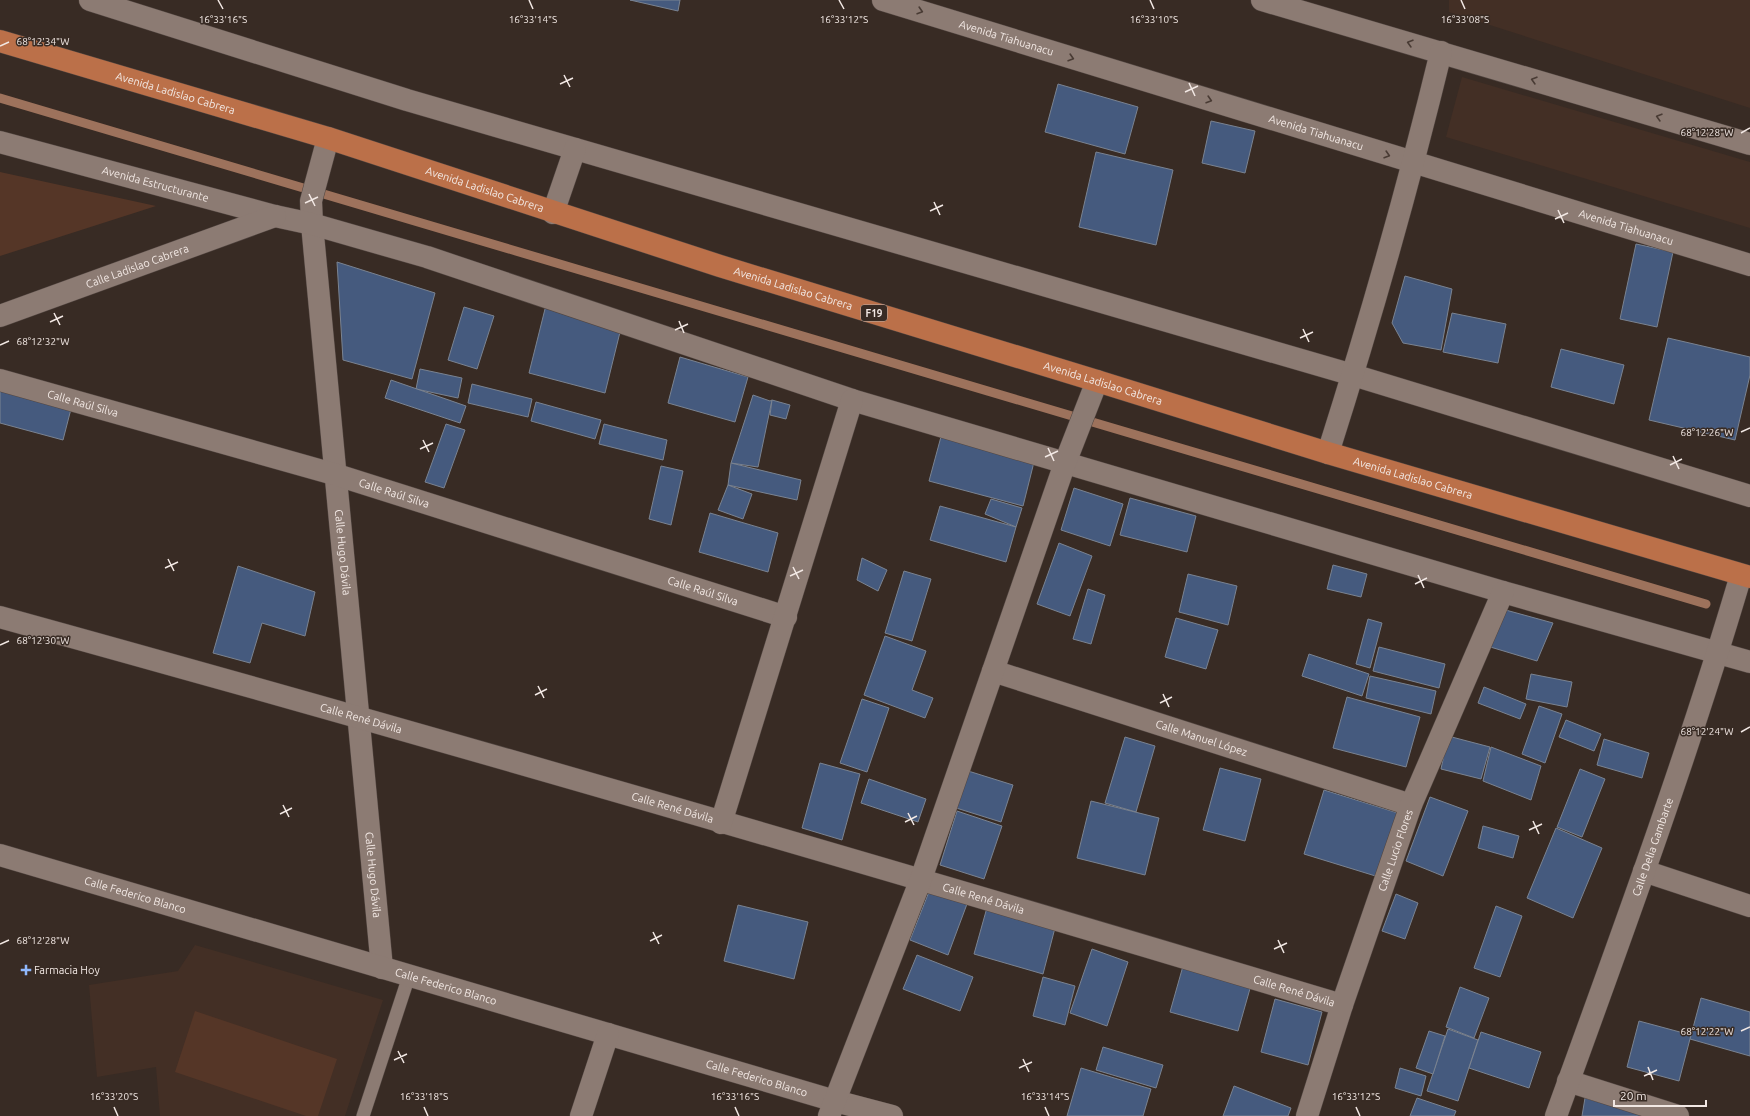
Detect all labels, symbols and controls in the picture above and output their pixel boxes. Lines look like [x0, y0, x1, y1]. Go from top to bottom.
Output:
one-way arrow [917, 7, 924, 15]
text: 16°33'16"S [199, 14, 247, 25]
text: 16°33'14"S [509, 14, 557, 25]
text: 16°33'12"S [820, 14, 868, 25]
text: 16°33'10"S [1130, 14, 1178, 25]
text: 16°33'08"S [1441, 14, 1489, 25]
street label: Avenida Tiahuanacu [958, 18, 1055, 58]
text: 68°12'34"W [17, 36, 69, 47]
one-way arrow [1406, 39, 1413, 48]
one-way arrow [1068, 53, 1075, 62]
street label: Avenida Ladislao Cabrera [114, 70, 237, 116]
one-way arrow [1531, 76, 1538, 85]
one-way arrow [1205, 96, 1212, 104]
street label: Avenida Tiahuanacu [1267, 112, 1365, 153]
one-way arrow [1656, 113, 1663, 122]
text: 68°12'28"W [1681, 127, 1733, 138]
one-way arrow [1383, 150, 1390, 159]
street label: Avenida Estructurante [101, 164, 210, 204]
street label: Avenida Ladislao Cabrera [424, 164, 545, 214]
street label: Avenida Tiahuanacu [1577, 207, 1675, 247]
street label: Calle Ladislao Cabrera [84, 242, 190, 290]
street label: Avenida Ladislao Cabrera [732, 265, 854, 312]
road number: F19 [861, 305, 887, 321]
text: 68°12'32"W [17, 336, 69, 347]
street label: Avenida Ladislao Cabrera [1042, 359, 1164, 407]
street label: Calle Raúl Silva [46, 388, 120, 419]
text: 68°12'26"W [1681, 427, 1733, 438]
street label: Avenida Ladislao Cabrera [1352, 455, 1474, 501]
street label: Calle Raúl Silva [357, 476, 431, 510]
street label: Calle Hugo Dávila [333, 509, 353, 596]
street label: Calle Raúl Silva [666, 574, 740, 608]
text: 68°12'30"W [17, 635, 69, 646]
street label: Calle René Dávila [319, 701, 403, 735]
street label: Calle Manuel López [1154, 718, 1249, 758]
text: 68°12'24"W [1681, 726, 1733, 737]
street label: Calle René Dávila [630, 790, 715, 825]
street label: Calle Delia Gambarte [1630, 796, 1675, 898]
street label: Calle Lucio Flores [1376, 808, 1415, 893]
street label: Calle Hugo Dávila [363, 831, 383, 918]
street label: Calle Federico Blanco [83, 874, 188, 916]
street label: Calle René Dávila [941, 881, 1026, 916]
text: 68°12'28"W [17, 935, 69, 946]
place label: Farmacia Hoy [34, 964, 100, 976]
marker: Farmacia Hoy [21, 965, 31, 975]
street label: Calle Federico Blanco [394, 966, 498, 1007]
street label: Calle René Dávila [1252, 973, 1336, 1009]
text: 68°12'22"W [1681, 1026, 1733, 1037]
street label: Calle Federico Blanco [705, 1057, 809, 1099]
scale bar [1614, 1082, 1706, 1108]
text: 20 m [1620, 1089, 1647, 1102]
text: 16°33'20"S [90, 1091, 138, 1102]
text: 16°33'18"S [400, 1091, 448, 1102]
text: 16°33'16"S [711, 1091, 759, 1102]
text: 16°33'14"S [1021, 1091, 1069, 1102]
text: 16°33'12"S [1332, 1091, 1380, 1102]

